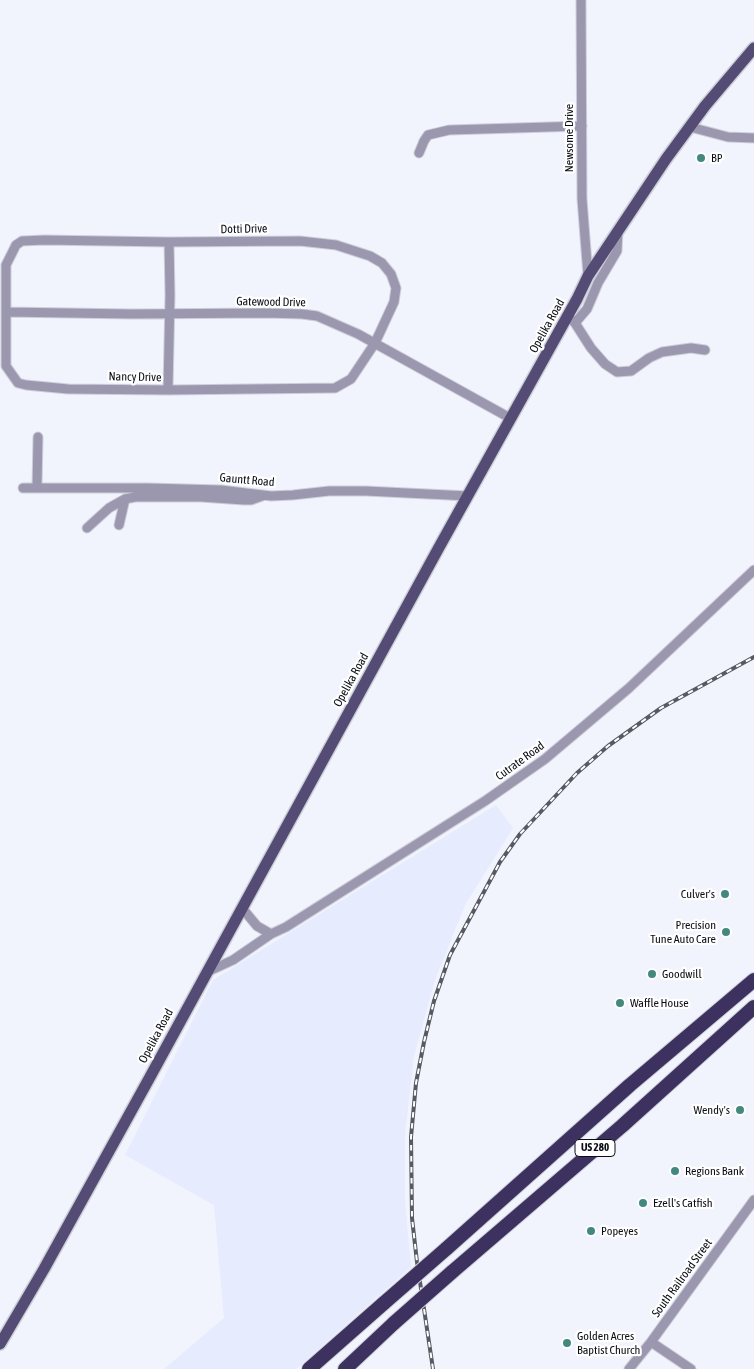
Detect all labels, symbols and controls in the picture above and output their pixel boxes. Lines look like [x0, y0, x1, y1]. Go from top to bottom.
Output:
street label: Newsome Drive [562, 104, 576, 172]
place label: BP [711, 151, 723, 165]
marker: BP [695, 152, 707, 164]
street label: Dotti Drive [220, 221, 268, 237]
street label: Gatewood Drive [236, 294, 306, 310]
street label: Opelika Road [526, 296, 568, 356]
street label: Nancy Drive [108, 369, 162, 385]
street label: Gauntt Road [219, 470, 275, 490]
street label: Opelika Road [330, 650, 372, 710]
street label: Cutrate Road [493, 738, 547, 784]
place label: Culver's [681, 887, 715, 901]
marker: Culver's [719, 888, 731, 900]
place label: Precision Tune Auto Care [650, 918, 716, 946]
marker: Precision Tune Auto Care [720, 926, 732, 938]
place label: Goodwill [662, 967, 702, 981]
marker: Goodwill [646, 968, 658, 980]
place label: Waffle House [630, 996, 689, 1010]
marker: Waffle House [614, 997, 626, 1009]
street label: Opelika Road [136, 1006, 176, 1066]
place label: Wendy's [694, 1103, 730, 1117]
marker: Wendy's [734, 1104, 746, 1116]
road number: US 280 [575, 1140, 615, 1156]
place label: Regions Bank [685, 1164, 744, 1178]
marker: Regions Bank [669, 1165, 681, 1177]
place label: Ezell's Catfish [653, 1196, 713, 1210]
marker: Ezell's Catfish [637, 1197, 649, 1209]
place label: Popeyes [601, 1224, 638, 1238]
marker: Popeyes [585, 1225, 597, 1237]
street label: South Railroad Street [649, 1236, 715, 1320]
place label: Golden Acres Baptist Church [577, 1329, 640, 1357]
marker: Golden Acres Baptist Church [561, 1337, 573, 1349]

